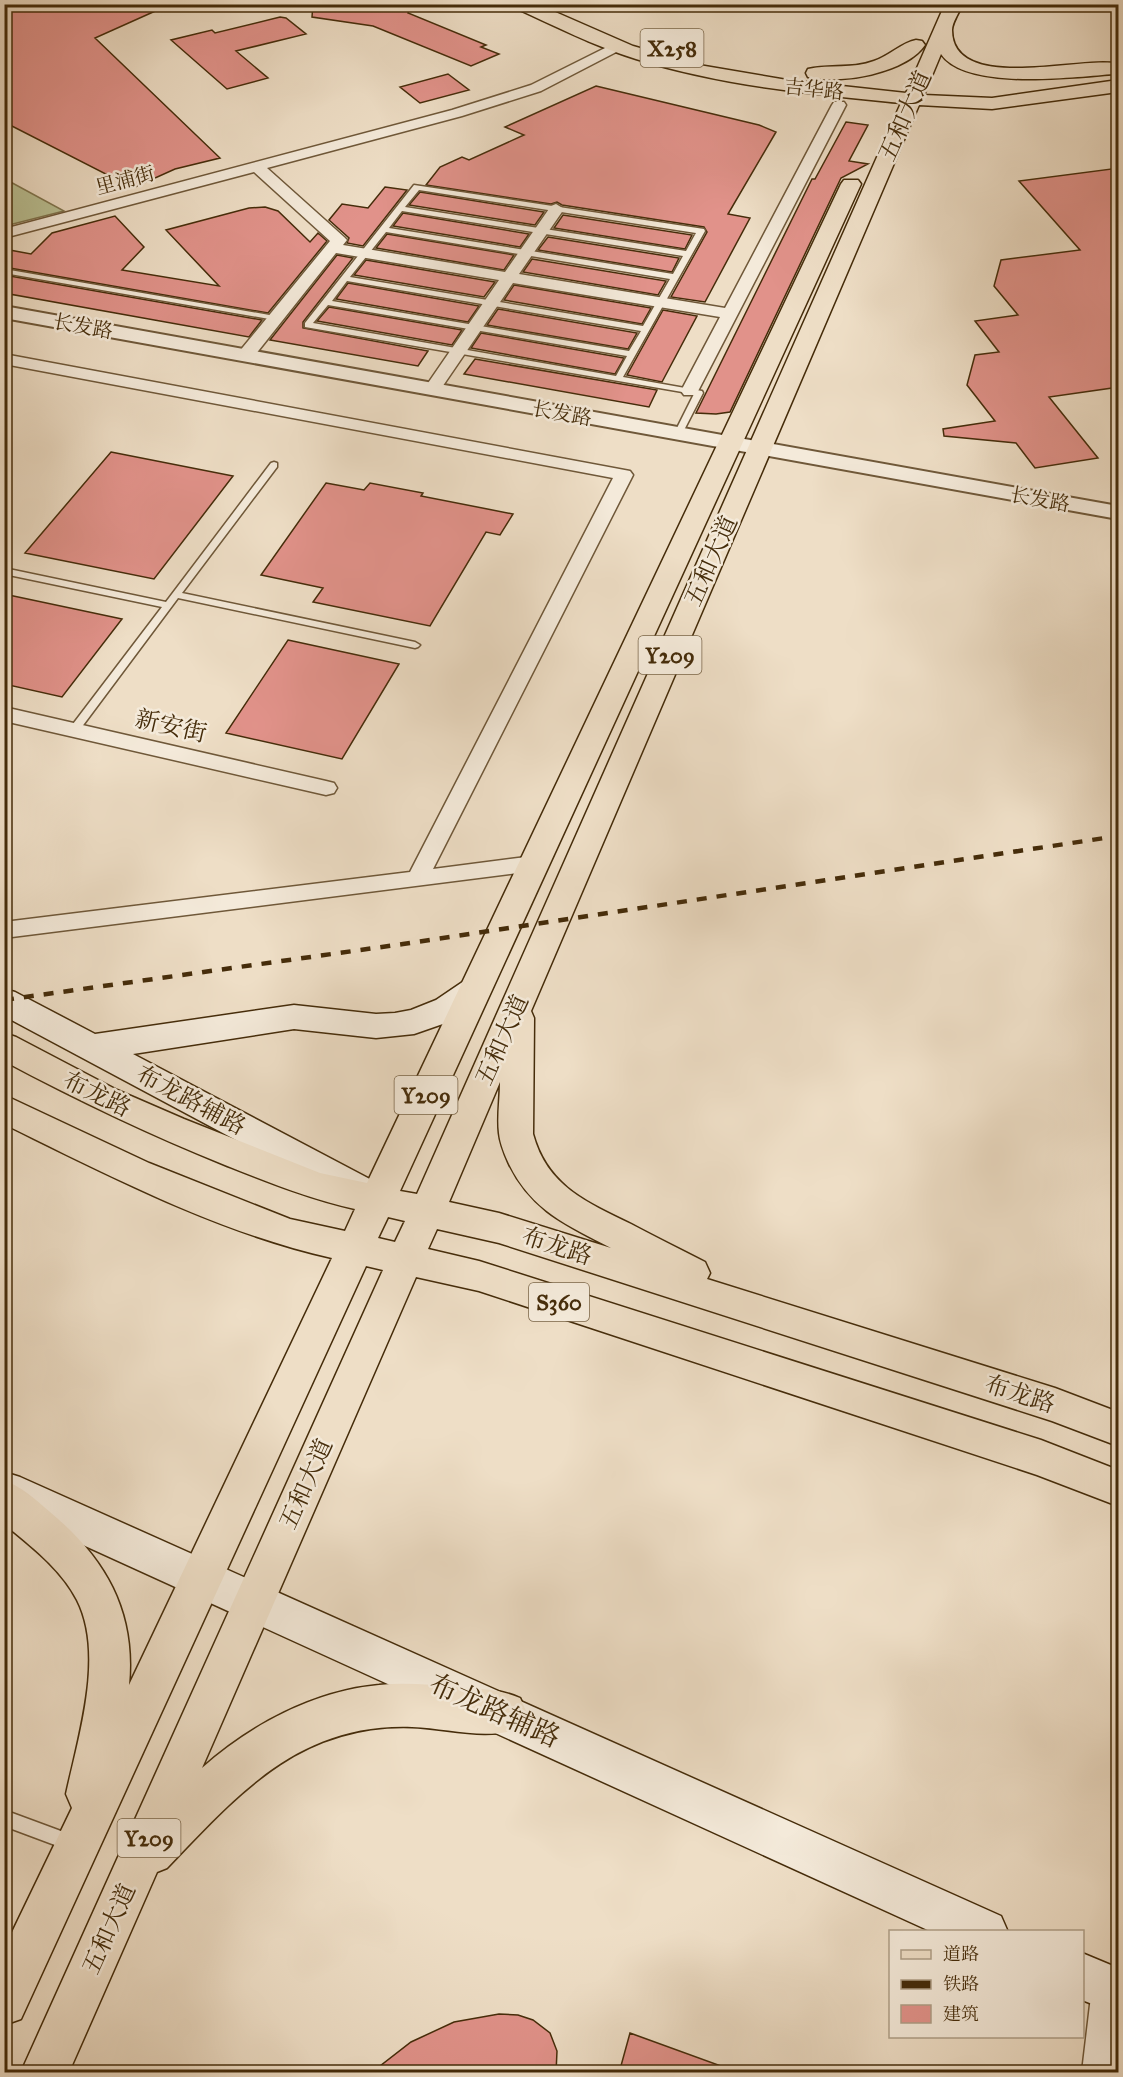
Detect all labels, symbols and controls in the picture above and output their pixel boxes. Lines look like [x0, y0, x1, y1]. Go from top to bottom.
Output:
road number: X258 [640, 29, 704, 67]
street label: 五和大道 [872, 66, 938, 166]
street label: 吉华路 [783, 74, 845, 104]
street label: 里浦街 [93, 161, 157, 199]
street label: 长发路 [51, 309, 115, 343]
street label: 长发路 [530, 396, 594, 430]
street label: 长发路 [1008, 482, 1072, 516]
street label: 五和大道 [678, 511, 744, 611]
road number: Y209 [638, 636, 702, 674]
street label: 新安街 [133, 703, 209, 749]
street label: 五和大道 [469, 990, 535, 1090]
street label: 布龙路辅路 [131, 1059, 251, 1141]
street label: 布龙路 [58, 1065, 136, 1123]
road number: Y209 [394, 1076, 458, 1114]
street label: 布龙路 [518, 1221, 596, 1271]
road number: S360 [529, 1283, 589, 1321]
street label: 布龙路 [981, 1369, 1059, 1419]
street label: 五和大道 [273, 1434, 339, 1534]
street label: 布龙路辅路 [424, 1666, 566, 1755]
road number: Y209 [118, 1819, 180, 1857]
street label: 五和大道 [76, 1879, 142, 1979]
legend [889, 1930, 1084, 2038]
text: 道路 [943, 1943, 979, 1965]
text: 铁路 [943, 1973, 979, 1995]
text: 建筑 [943, 2003, 979, 2025]

